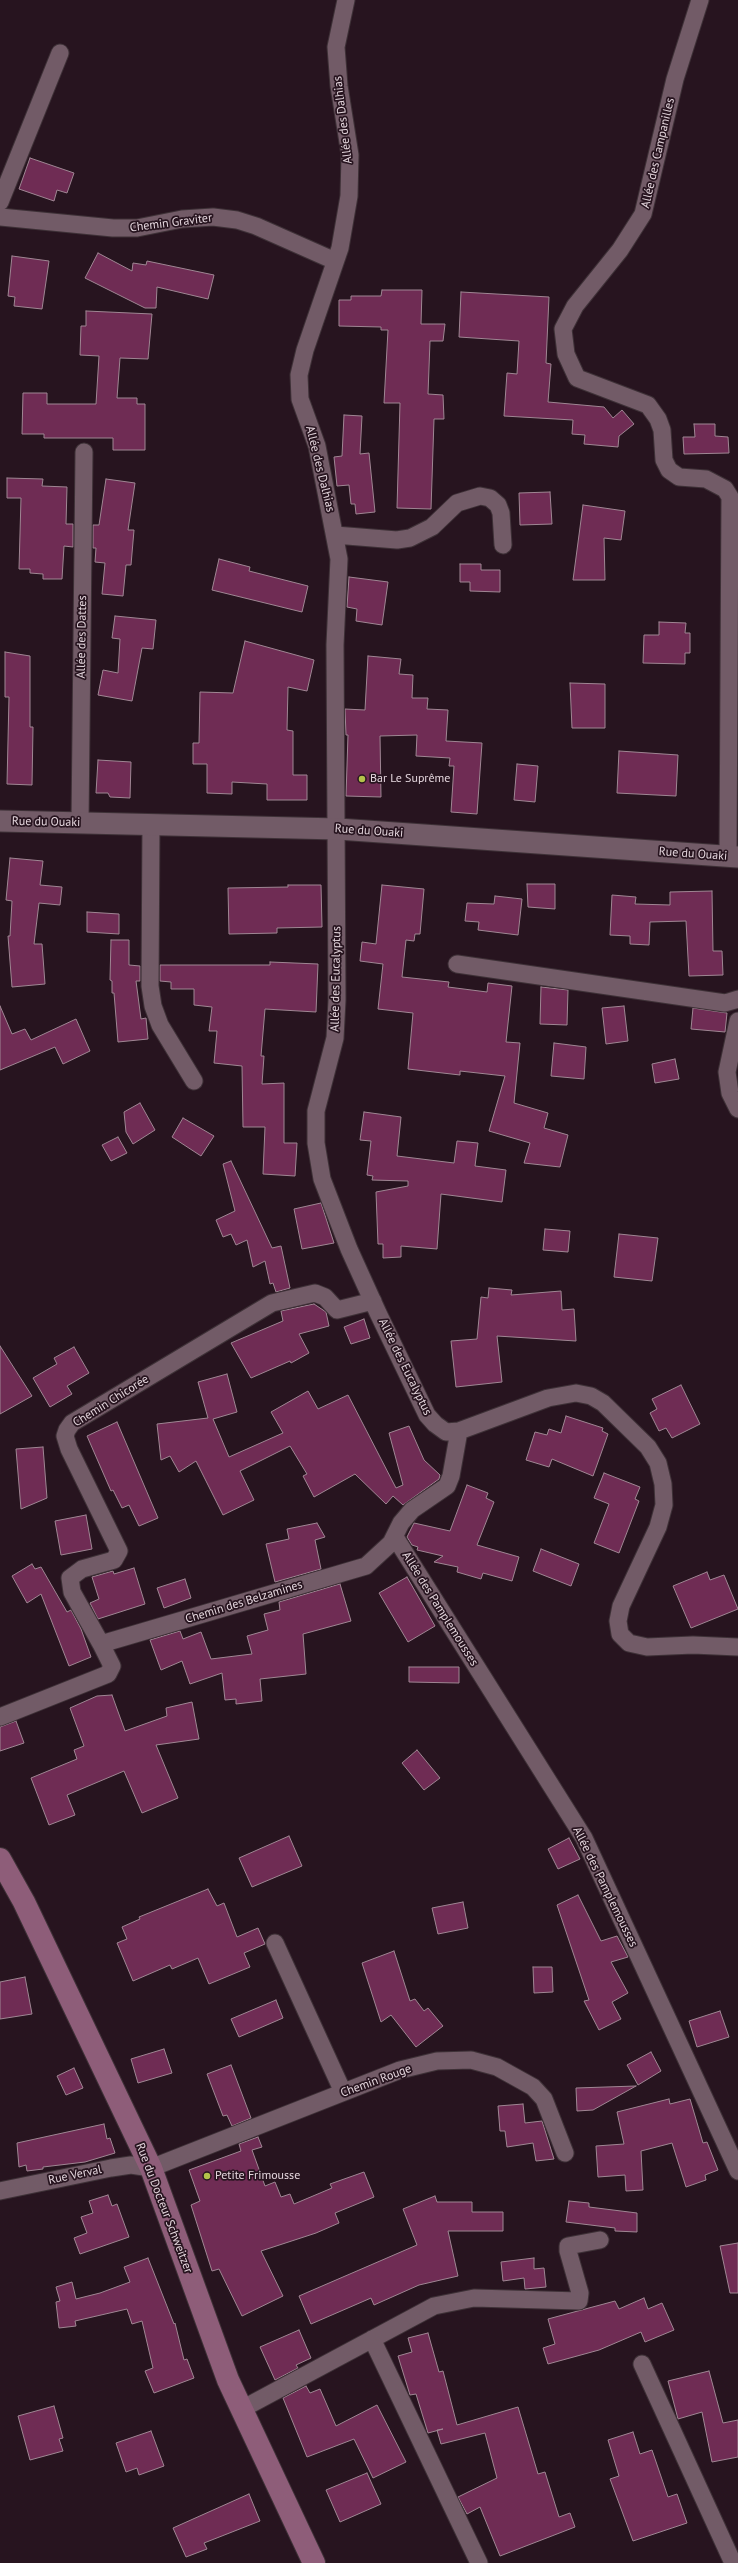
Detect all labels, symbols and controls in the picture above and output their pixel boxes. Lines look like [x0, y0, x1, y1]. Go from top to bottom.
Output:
street label: Allée des Dalhias [330, 75, 356, 165]
street label: Allée des Campanilles [638, 96, 678, 210]
street label: Chemin Graviter [129, 211, 213, 235]
street label: Allée des Dalhias [302, 424, 338, 514]
street label: Allée des Dattes [74, 595, 90, 679]
place label: Bar Le Suprême [370, 772, 450, 786]
marker: Bar Le Suprême [357, 774, 367, 784]
street label: Rue du Ouaki [12, 814, 80, 830]
street label: Rue du Ouaki [334, 821, 404, 841]
street label: Rue du Ouaki [658, 844, 728, 864]
street label: Allée des Eucalyptus [328, 926, 344, 1032]
street label: Allée des Eucalyptus [375, 1316, 435, 1418]
street label: Chemin Chicorée [70, 1372, 152, 1430]
street label: Allée des Pamplemousses [399, 1549, 481, 1669]
street label: Chemin des Belzamines [184, 1577, 304, 1627]
street label: Allée des Pamplemousses [570, 1824, 640, 1950]
street label: Chemin Rouge [339, 2062, 413, 2100]
street label: Rue du Docteur Schweitzer [133, 2141, 195, 2275]
street label: Rue Verval [47, 2162, 103, 2188]
place label: Petite Frimousse [215, 2169, 300, 2183]
marker: Petite Frimousse [202, 2171, 212, 2181]

